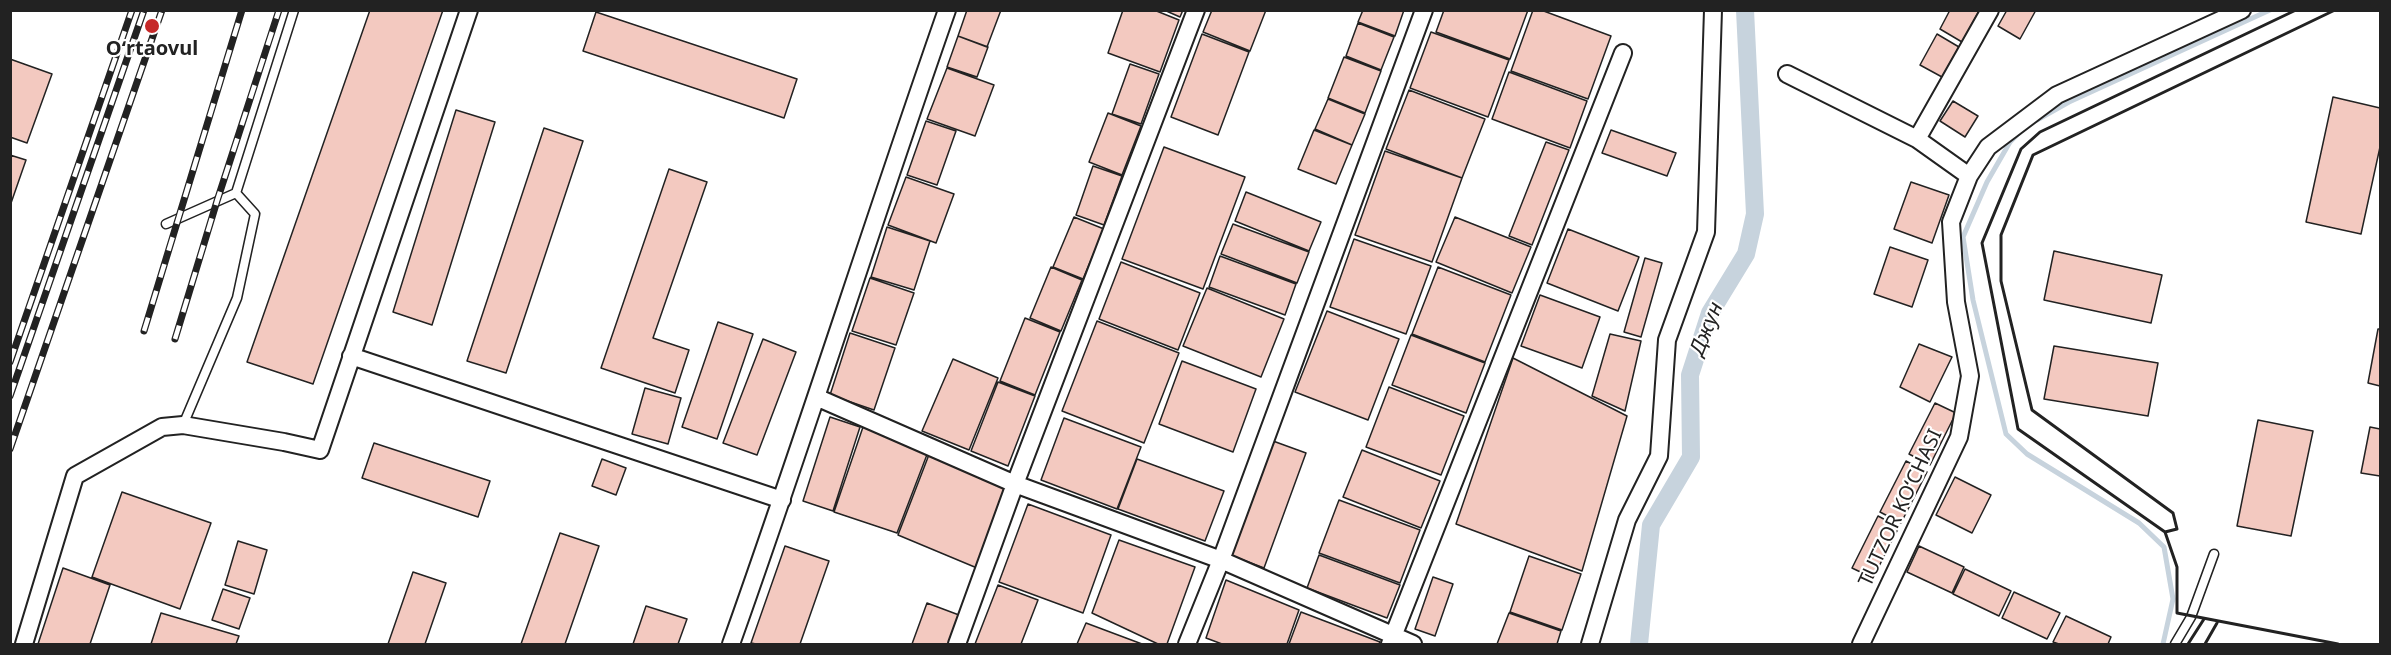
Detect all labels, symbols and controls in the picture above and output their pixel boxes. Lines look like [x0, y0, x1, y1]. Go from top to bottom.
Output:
marker: Oʻrtaovul [143, 17, 161, 35]
place label: Oʻrtaovul [106, 37, 198, 61]
water label: Джун [1685, 299, 1729, 359]
street label: TUTZOR KO‘CHASI [1854, 426, 1948, 590]

